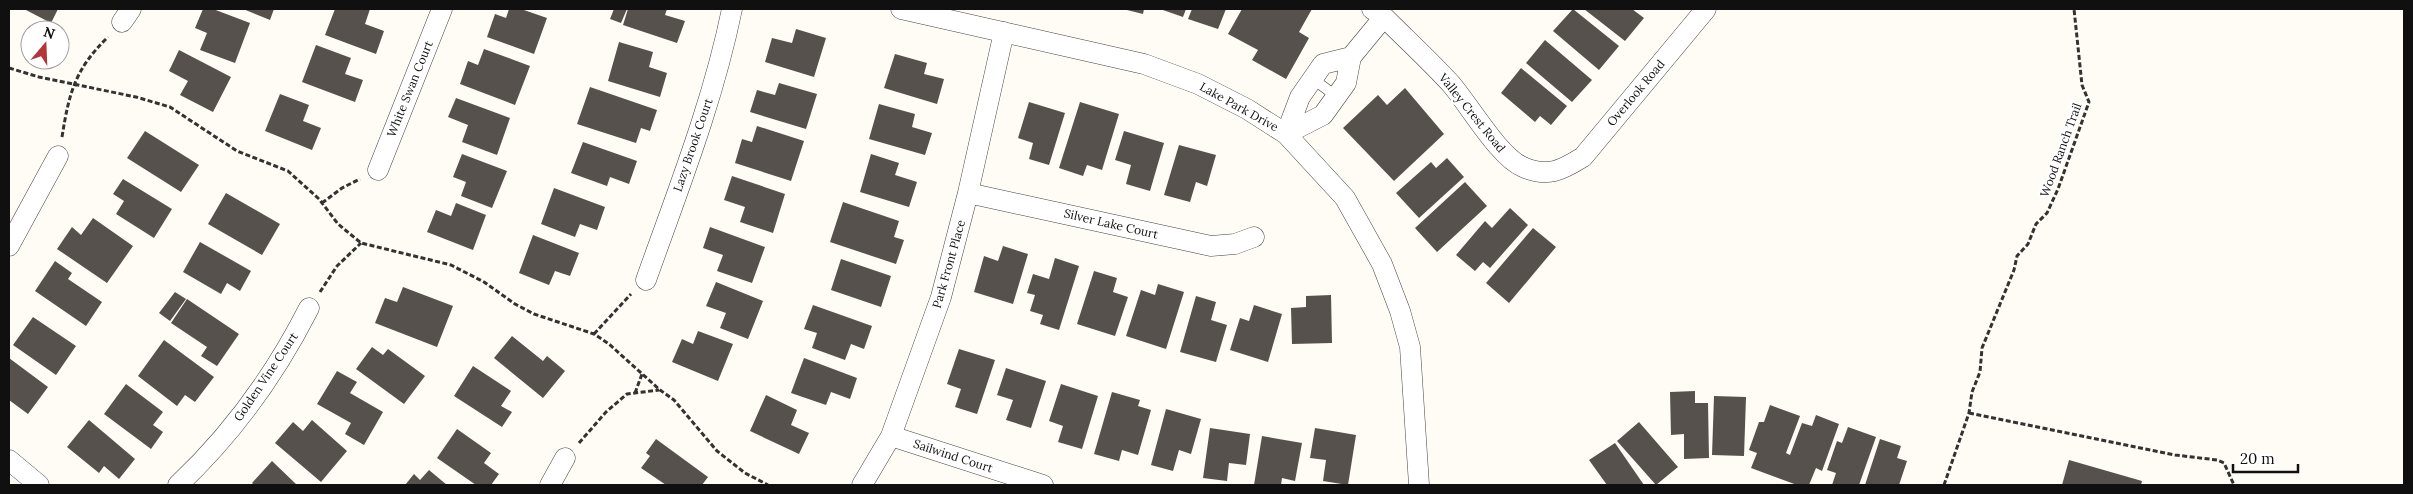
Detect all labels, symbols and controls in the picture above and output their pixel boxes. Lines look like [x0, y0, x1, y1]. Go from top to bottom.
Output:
north arrow [20, 20, 70, 70]
text: N [41, 22, 57, 43]
street label: White Swan Court [383, 38, 436, 139]
street label: Overlook Road [1604, 56, 1668, 129]
street label: Valley Crest Road [1435, 69, 1509, 155]
street label: Lake Park Drive [1197, 79, 1282, 135]
street label: Lazy Brook Court [670, 96, 716, 193]
street label: Wood Ranch Trail [2037, 101, 2085, 199]
street label: Silver Lake Court [1063, 205, 1160, 242]
street label: Park Front Place [929, 218, 968, 310]
street label: Golden Vine Court [230, 329, 301, 424]
street label: Sailwind Court [912, 436, 995, 476]
scale bar [2233, 442, 2298, 474]
text: 20 m [2240, 449, 2275, 468]

